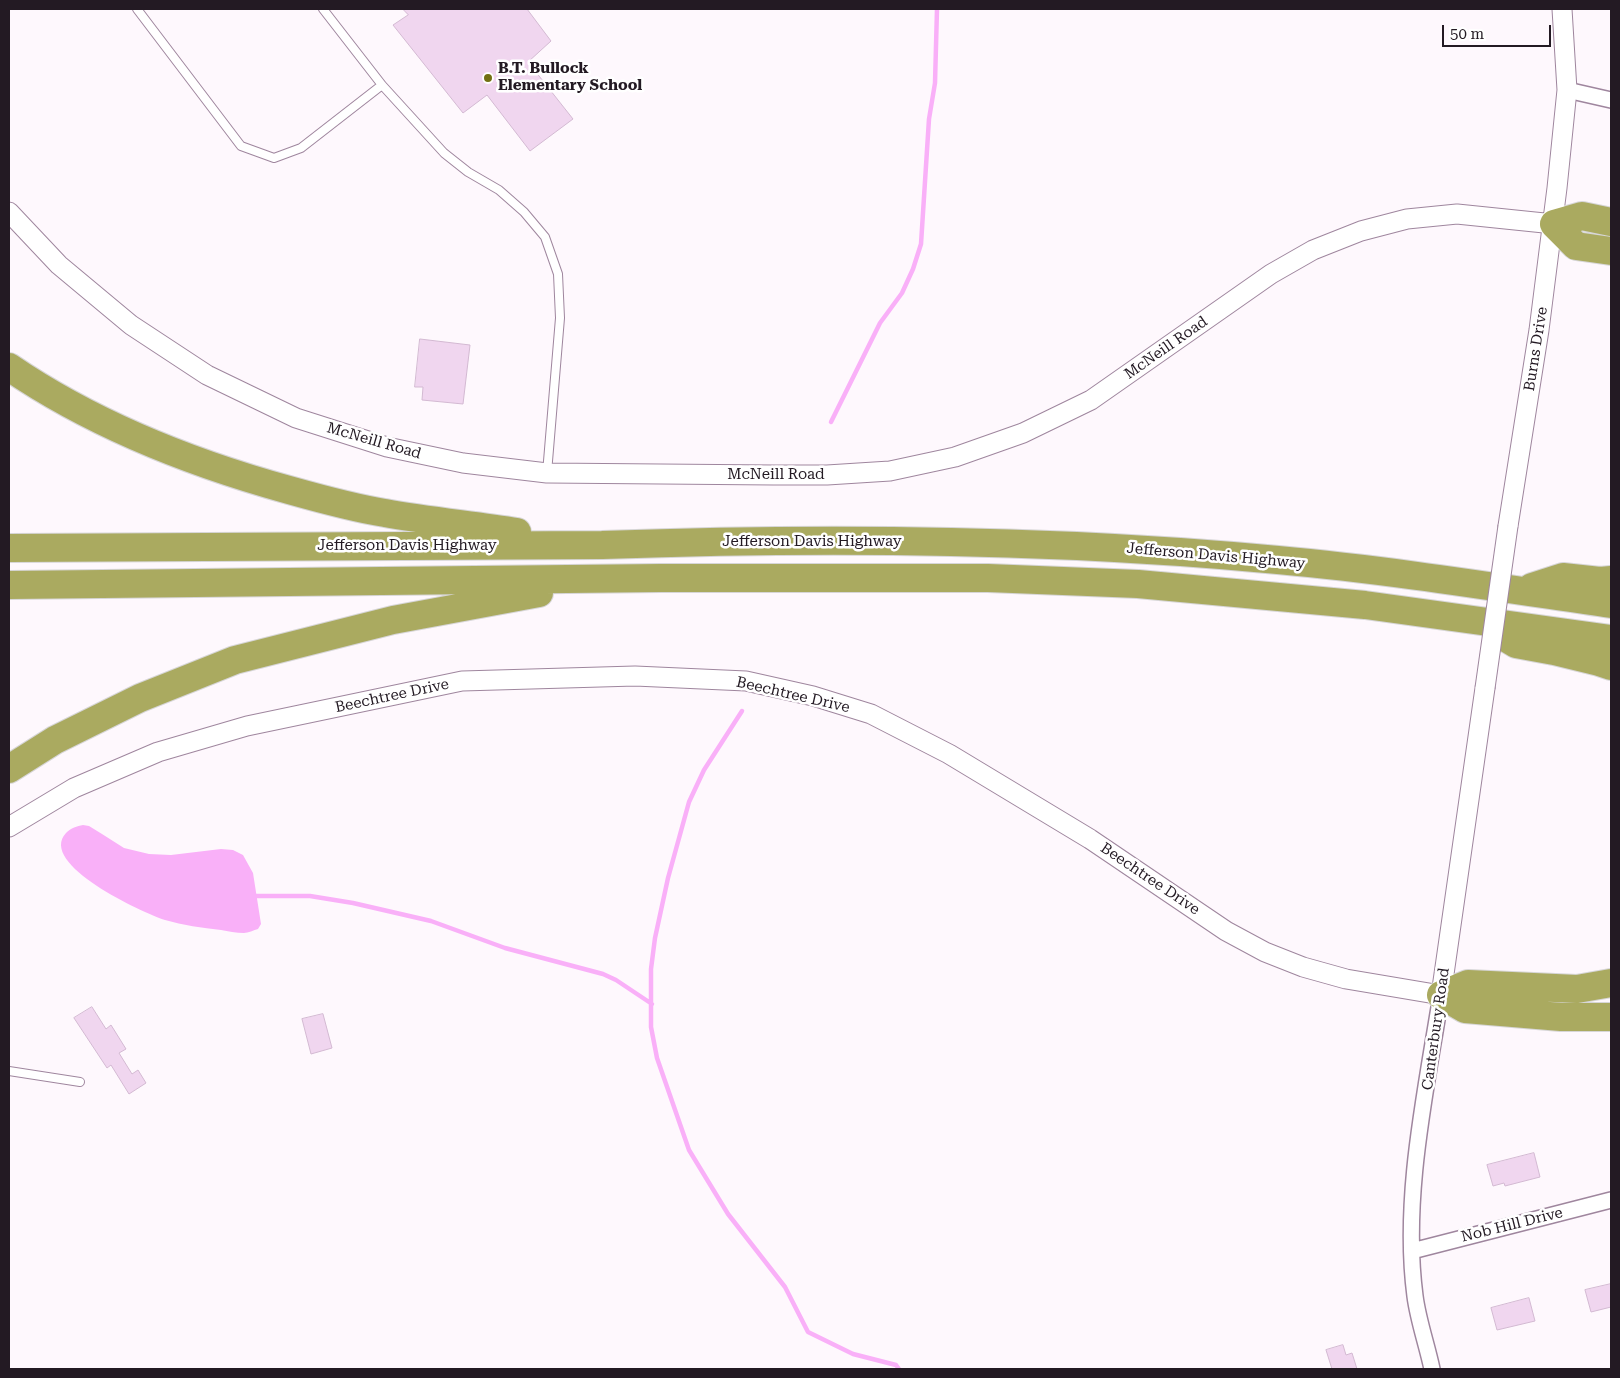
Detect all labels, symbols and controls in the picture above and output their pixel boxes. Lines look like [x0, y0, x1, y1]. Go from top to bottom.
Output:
scale bar [1445, 15, 1554, 47]
text: 50 m [1450, 25, 1484, 43]
place label: B.T. Bullock Elementary School [498, 60, 642, 95]
marker: B.T. Bullock Elementary School [482, 72, 494, 84]
street label: Burns Drive [1520, 306, 1552, 392]
street label: McNeill Road [1121, 313, 1211, 383]
street label: McNeill Road [325, 419, 423, 463]
street label: McNeill Road [727, 466, 825, 484]
street label: Jefferson Davis Highway [722, 533, 902, 551]
street label: Jefferson Davis Highway [317, 537, 497, 555]
street label: Jefferson Davis Highway [1126, 539, 1306, 573]
street label: Beechtree Drive [735, 673, 851, 717]
street label: Beechtree Drive [333, 675, 451, 717]
street label: Beechtree Drive [1097, 839, 1203, 919]
street label: Canterbury Road [1418, 967, 1454, 1091]
street label: Nob Hill Drive [1459, 1204, 1565, 1246]

